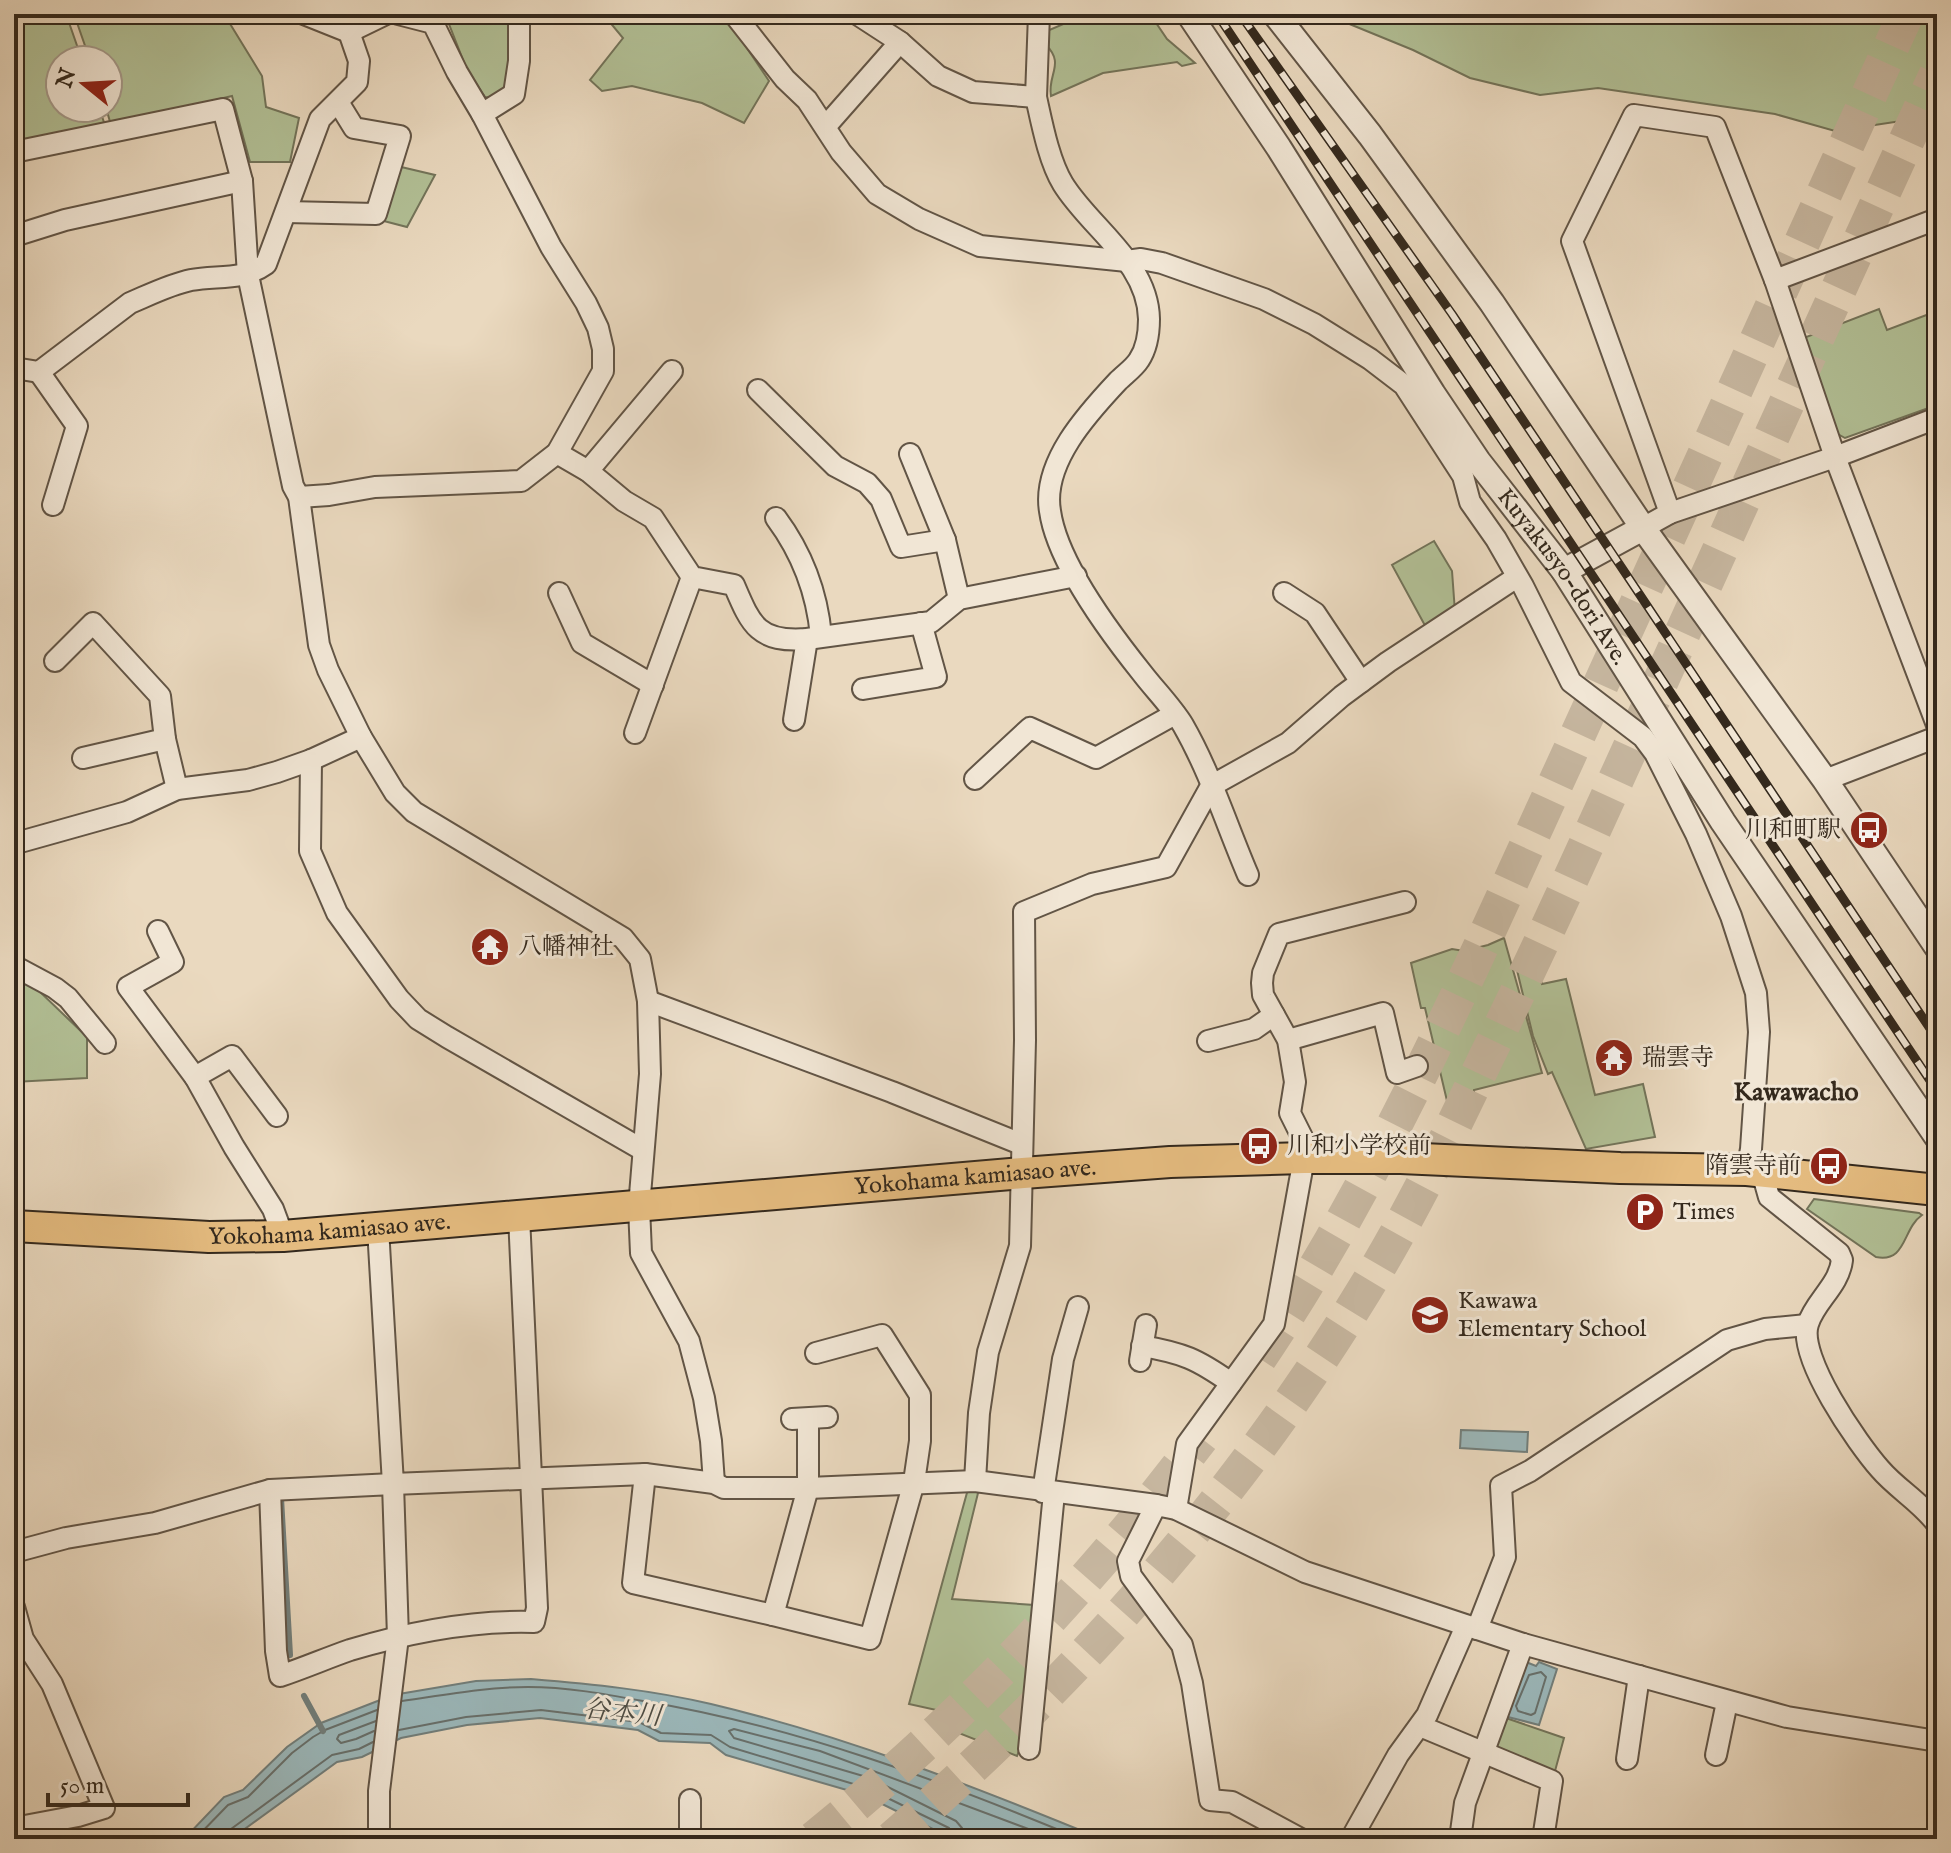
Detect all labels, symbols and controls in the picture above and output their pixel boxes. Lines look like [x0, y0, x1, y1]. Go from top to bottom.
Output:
north arrow [44, 44, 124, 124]
text: N [50, 65, 83, 93]
street label: Kuyakusyo-dori Ave. [1490, 482, 1635, 671]
bus stop icon: 川和町駅 [1848, 809, 1890, 851]
place label: 川和町駅 [1745, 815, 1841, 846]
temple icon: 八幡神社 [469, 926, 511, 968]
place label: 八幡神社 [518, 932, 614, 963]
temple icon: 瑞雲寺 [1593, 1037, 1635, 1079]
place label: 瑞雲寺 [1642, 1043, 1714, 1074]
district label: Kawawacho [1734, 1076, 1858, 1109]
bus stop icon: 川和小学校前 [1238, 1125, 1280, 1167]
place label: 川和小学校前 [1287, 1131, 1431, 1162]
bus stop icon: 隋雲寺前 [1808, 1145, 1850, 1187]
place label: 隋雲寺前 [1705, 1151, 1801, 1182]
street label: Yokohama kamiasao ave. [853, 1152, 1097, 1203]
parking icon: Times [1624, 1191, 1666, 1233]
place label: Times [1673, 1197, 1735, 1228]
street label: Yokohama kamiasao ave. [208, 1206, 452, 1253]
place label: Kawawa Elementary School [1458, 1286, 1647, 1345]
school or university icon: Kawawa Elementary School [1409, 1294, 1451, 1336]
water label: 谷本川 [581, 1693, 665, 1734]
scale bar [48, 1757, 188, 1807]
text: 50 m [60, 1771, 104, 1802]

